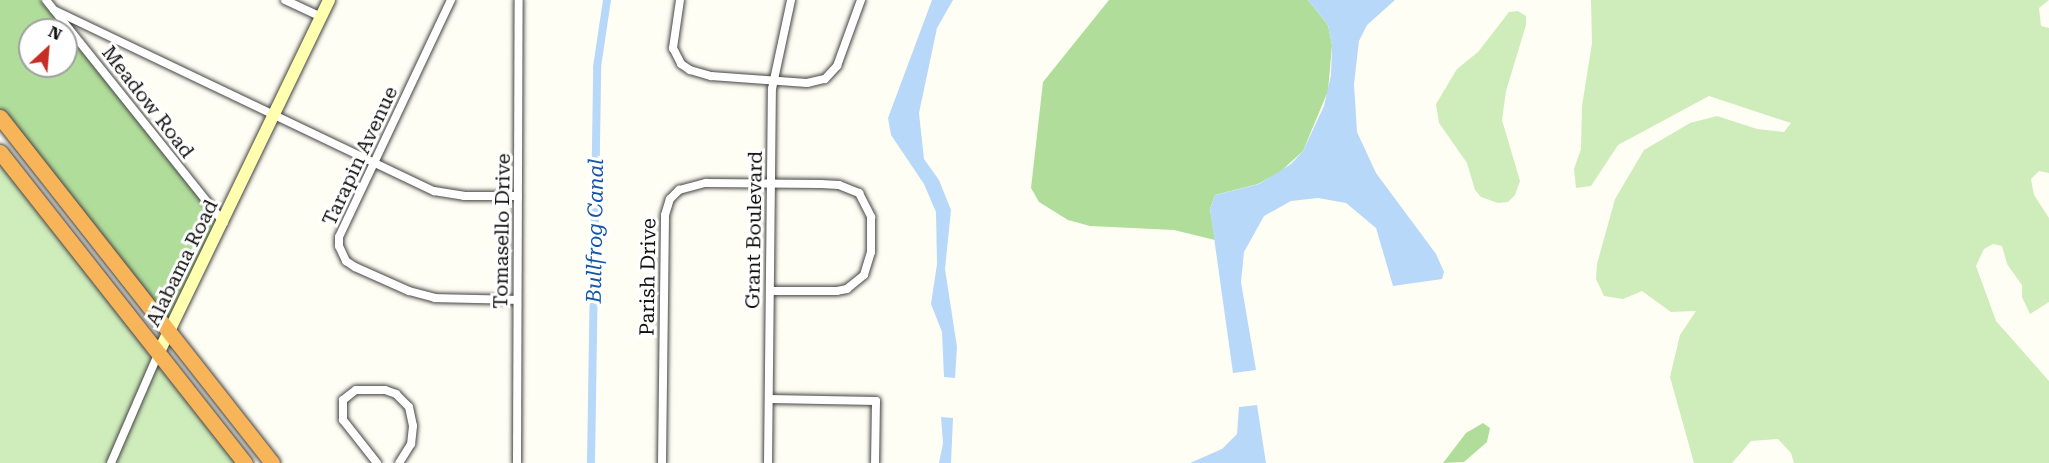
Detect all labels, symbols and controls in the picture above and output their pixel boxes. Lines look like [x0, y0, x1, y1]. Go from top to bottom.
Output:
north arrow [18, 18, 78, 78]
text: N [46, 22, 65, 44]
street label: Meadow Road [97, 41, 199, 163]
street label: Tarapin Avenue [317, 83, 403, 229]
street label: Grant Boulevard [741, 151, 767, 309]
street label: Tomasello Drive [489, 153, 515, 309]
water label: Bullfrog Canal [581, 158, 609, 304]
street label: Alabama Road [141, 196, 223, 330]
street label: Parish Drive [635, 218, 661, 336]

